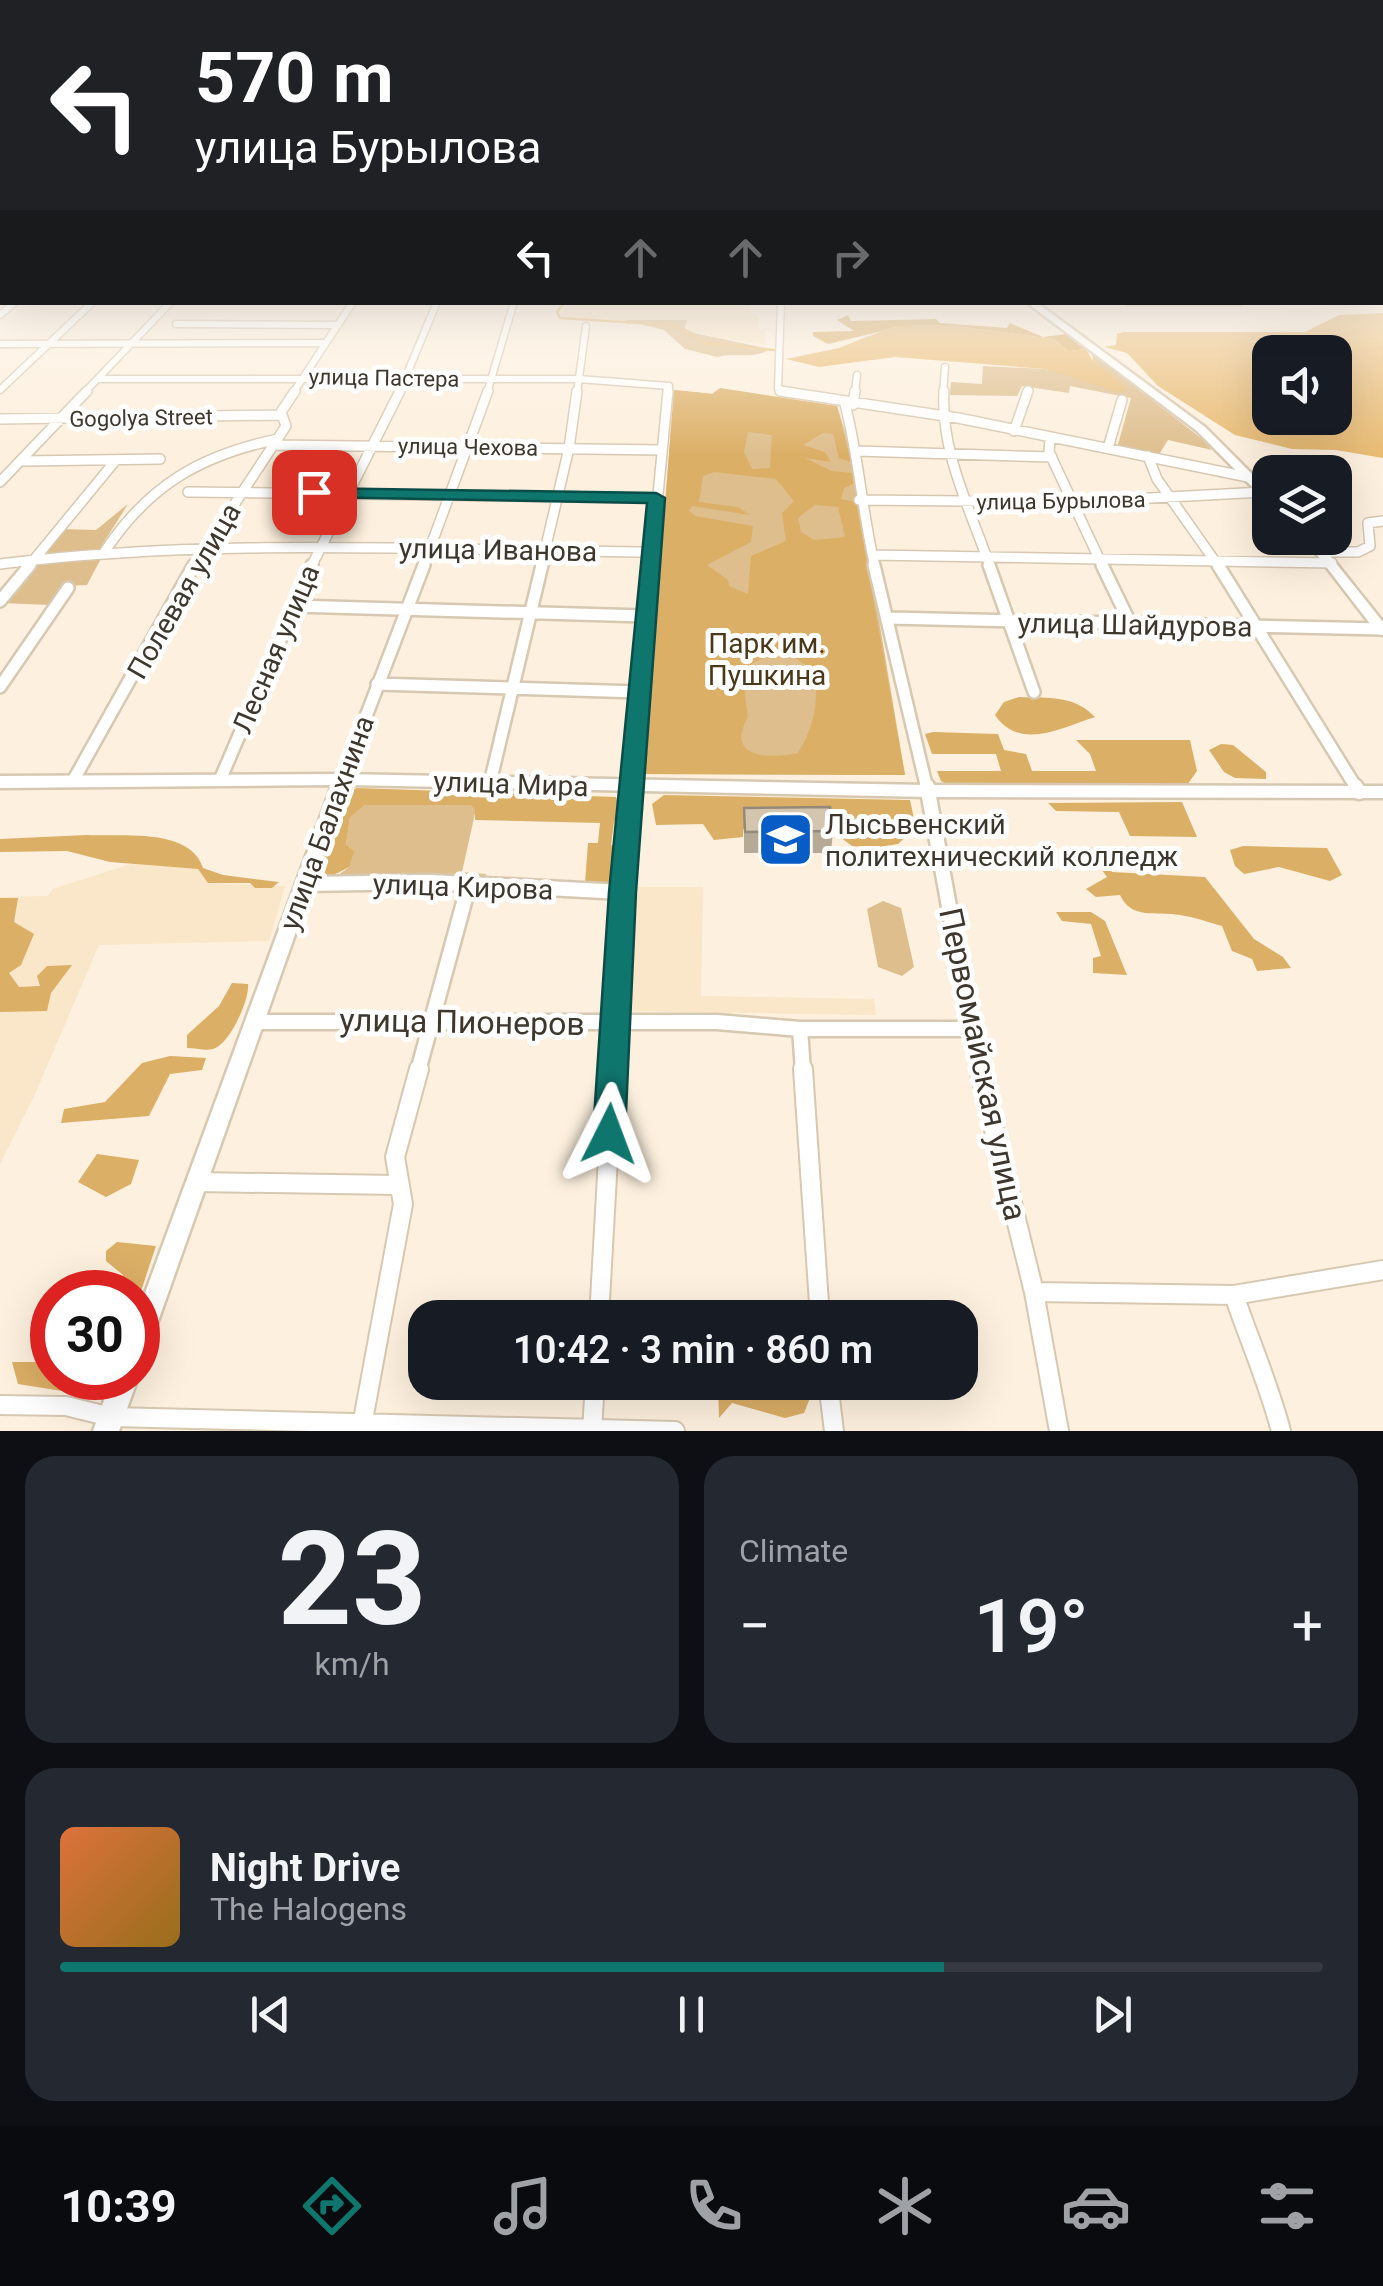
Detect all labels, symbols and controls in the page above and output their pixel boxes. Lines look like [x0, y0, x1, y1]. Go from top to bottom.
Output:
text: 570 m [195, 37, 394, 119]
icon: left [30, 40, 160, 170]
text: улица Бурылова [195, 121, 541, 174]
icon: left [508, 230, 563, 285]
icon: ahead [613, 230, 668, 285]
icon: ahead [718, 230, 773, 285]
icon: right [823, 230, 878, 285]
map controls [1252, 335, 1352, 555]
button: sound [1252, 335, 1352, 435]
street label: улица Пастера [308, 364, 460, 392]
street label: Gogolya Street [69, 404, 213, 432]
street label: улица Чехова [398, 433, 538, 461]
pin [272, 450, 357, 535]
button: layers [1252, 455, 1352, 555]
icon: arrive [287, 465, 342, 520]
street label: улица Бурылова [976, 487, 1146, 515]
street label: Полевая улица [120, 497, 248, 685]
street label: улица Иванова [399, 532, 597, 568]
street label: Лесная улица [226, 560, 326, 738]
street label: улица Шайдурова [1017, 606, 1253, 644]
park label: Парк им. Пушкина [708, 627, 826, 692]
street label: улица Балахнина [273, 711, 381, 935]
street label: улица Мира [433, 765, 589, 803]
place label: Лысьвенский политехнический колледж [825, 808, 1179, 873]
school or university icon: Лысьвенский политехнический колледж [756, 810, 816, 870]
street label: улица Кирова [372, 867, 554, 907]
street label: Первомайская улица [931, 904, 1035, 1224]
street label: улица Пионеров [339, 1001, 585, 1043]
position arrow [557, 1082, 661, 1186]
speed limit sign: 30 [30, 1270, 160, 1400]
text: 10:42 · 3 min · 860 m [513, 1328, 873, 1372]
text: 23 [277, 1503, 427, 1656]
text: Climate [739, 1532, 848, 1570]
text: 19° [974, 1582, 1088, 1670]
text: − [739, 1594, 770, 1658]
text: + [1292, 1594, 1323, 1658]
text: km/h [314, 1645, 390, 1683]
text: Night Drive [210, 1846, 400, 1890]
text: The Halogens [210, 1890, 407, 1928]
icon: previous [243, 1987, 298, 2042]
icon: pause [664, 1987, 719, 2042]
icon: next [1085, 1987, 1140, 2042]
icon: directions [297, 2171, 367, 2241]
icon: music [488, 2171, 558, 2241]
icon: phone [679, 2171, 749, 2241]
icon: climate [870, 2171, 940, 2241]
icon: car [1061, 2171, 1131, 2241]
icon: filters [1252, 2171, 1322, 2241]
text: 10:39 [61, 2180, 176, 2233]

